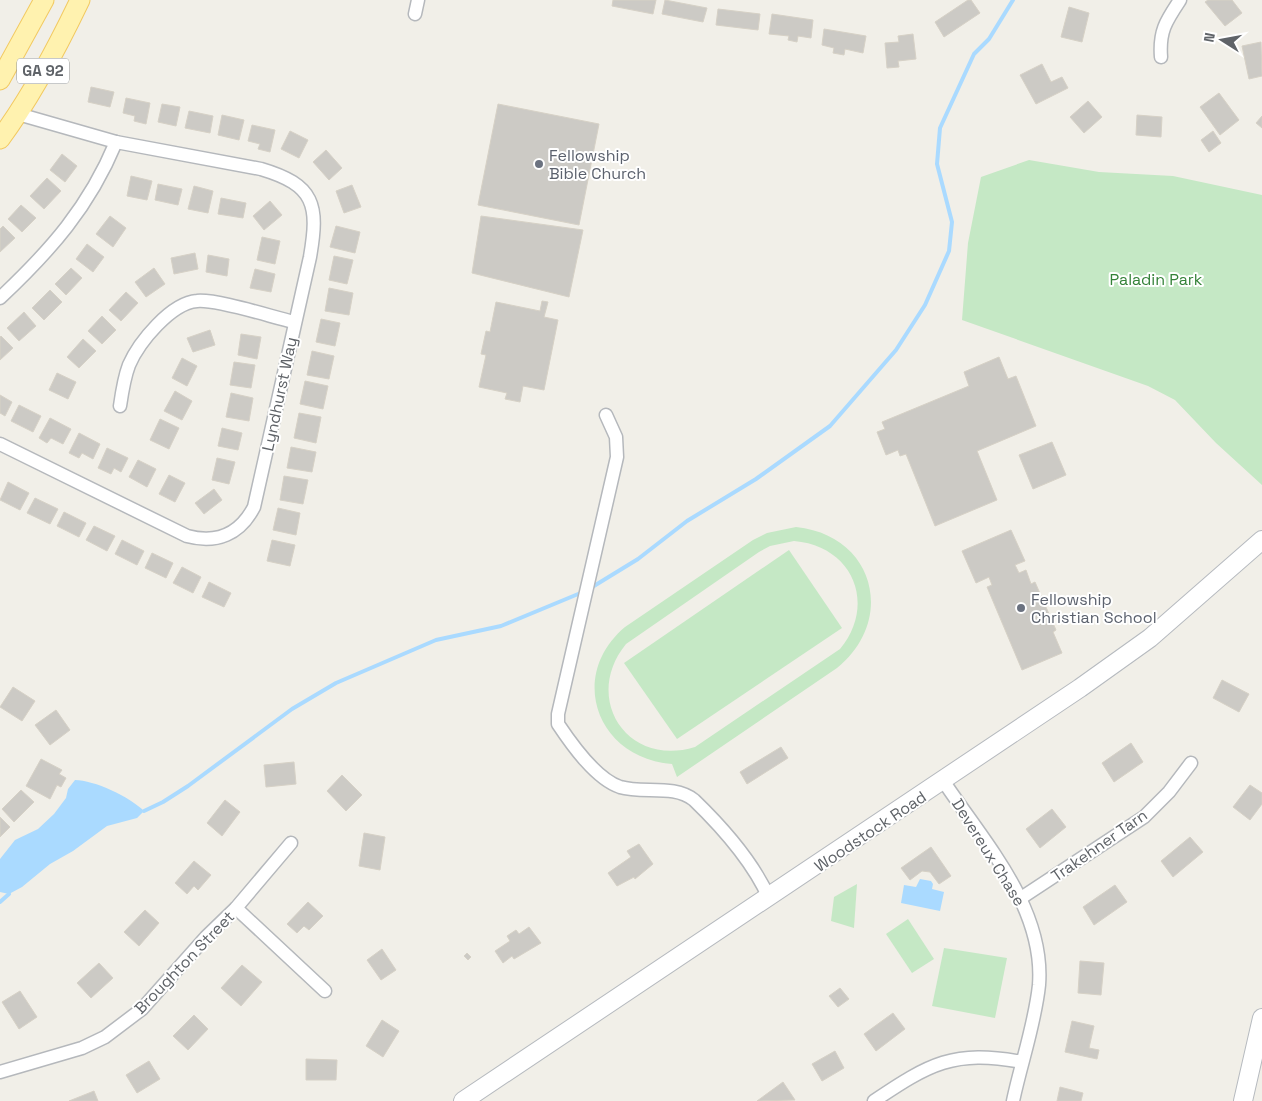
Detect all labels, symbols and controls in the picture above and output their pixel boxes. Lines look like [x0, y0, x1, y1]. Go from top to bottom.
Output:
north arrow [1197, 15, 1247, 65]
text: N [1200, 31, 1219, 44]
road number: GA 92 [17, 58, 69, 84]
place label: Fellowship Bible Church [549, 145, 646, 184]
marker: Fellowship Bible Church [533, 158, 545, 170]
park label: Paladin Park [1110, 269, 1203, 290]
street label: Lyndhurst Way [257, 335, 302, 453]
place label: Fellowship Christian School [1031, 589, 1157, 628]
marker: Fellowship Christian School [1015, 602, 1027, 614]
street label: Woodstock Road [810, 786, 930, 877]
street label: Devereux Chase [947, 794, 1030, 910]
street label: Trakehner Tarn [1047, 804, 1151, 886]
street label: Broughton Street [130, 906, 239, 1018]

